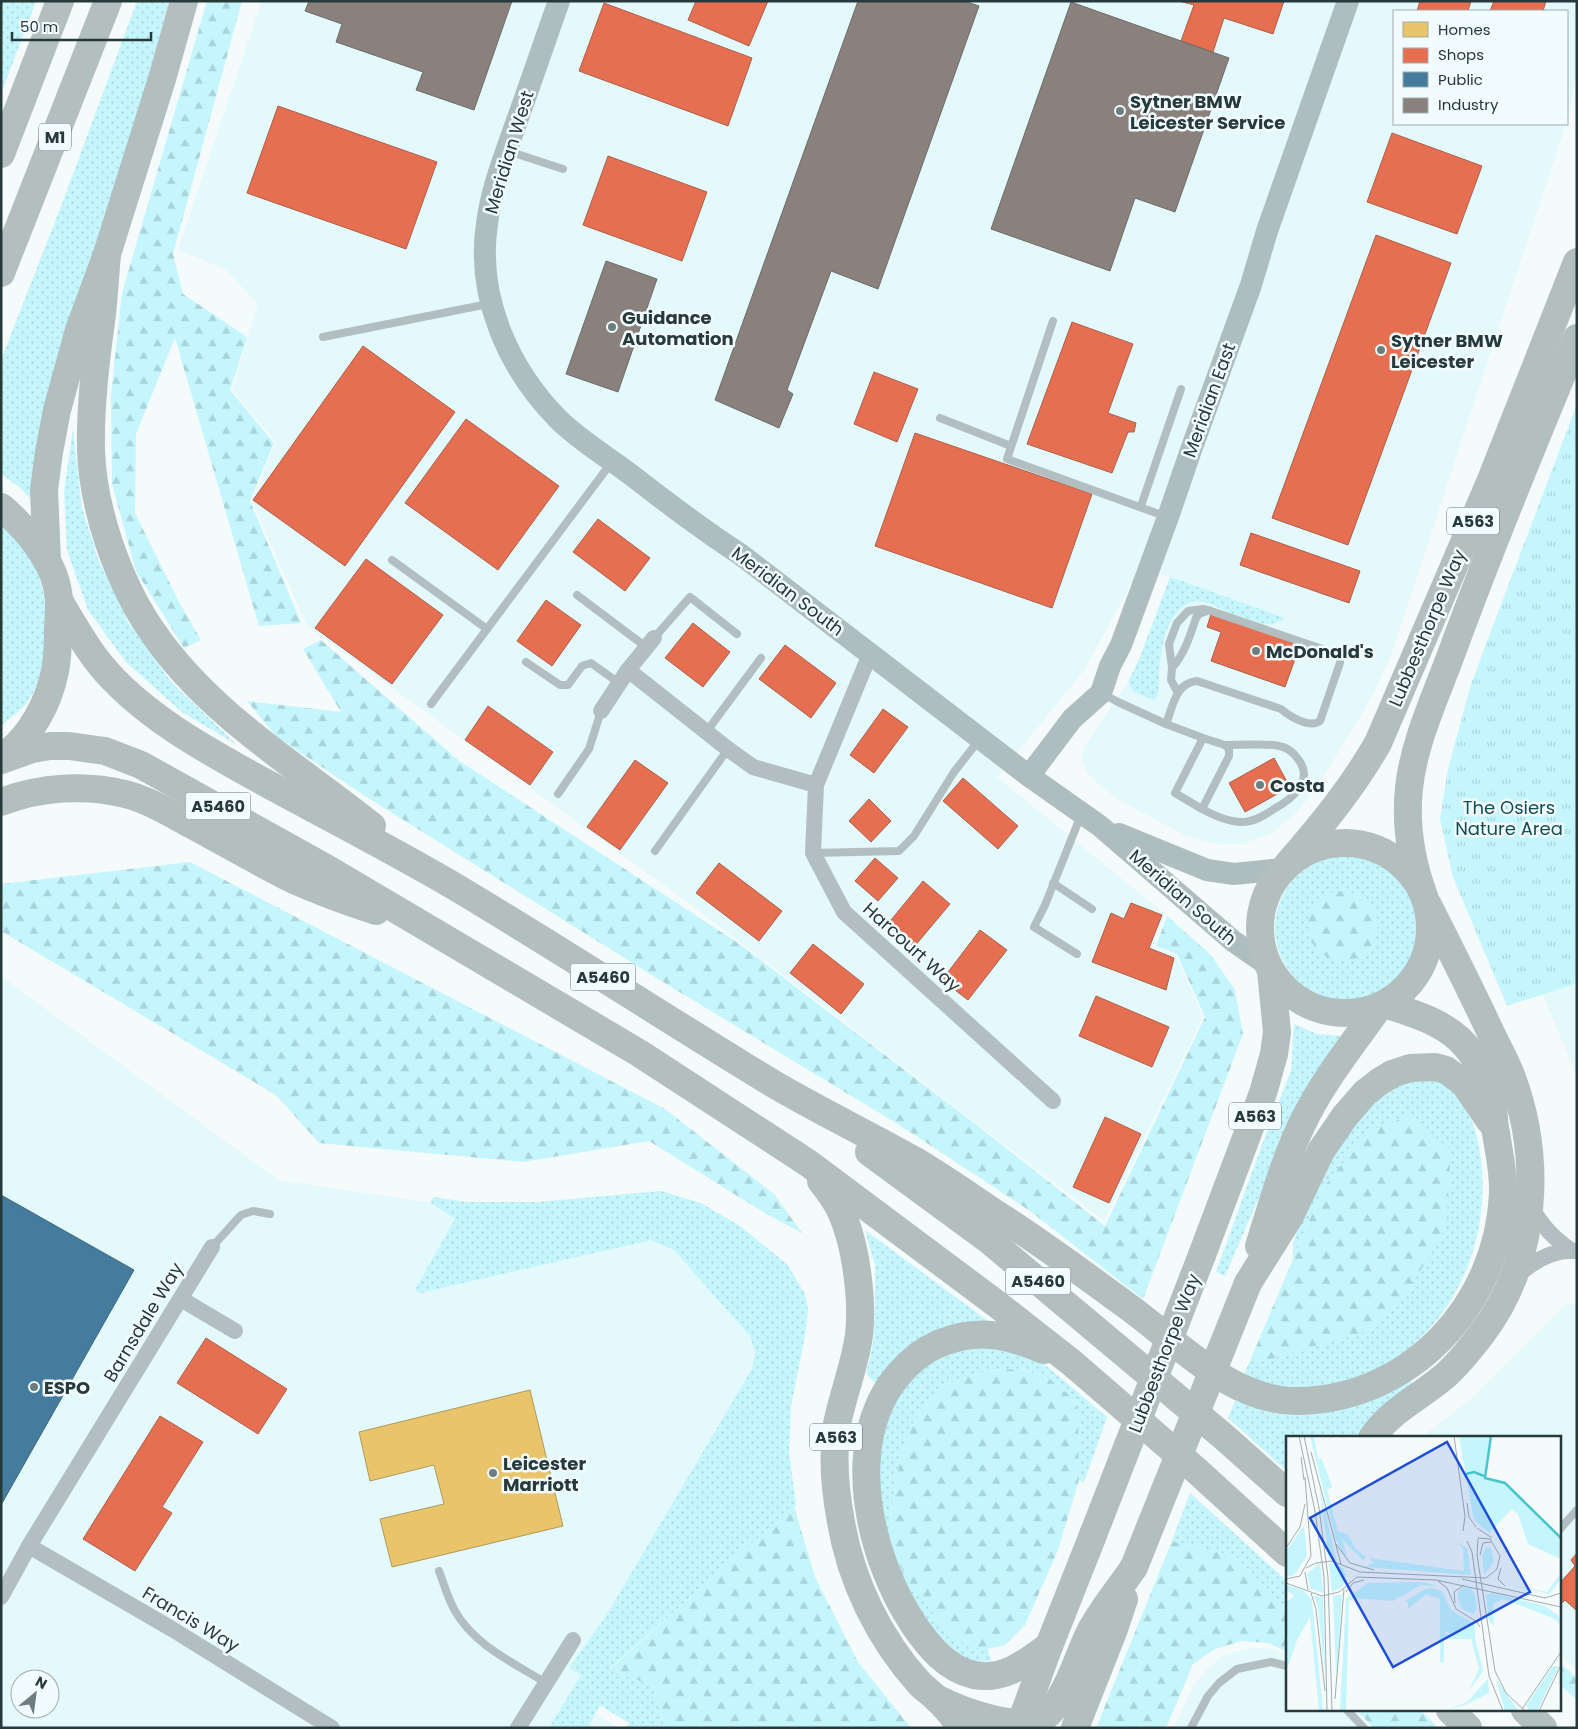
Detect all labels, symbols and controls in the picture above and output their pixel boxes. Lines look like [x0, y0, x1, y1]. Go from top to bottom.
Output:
scale bar [12, 10, 151, 42]
legend [1393, 10, 1568, 125]
text: 50 m [20, 16, 58, 37]
text: Homes [1438, 19, 1491, 40]
text: Shops [1438, 44, 1484, 65]
text: Public [1438, 69, 1483, 90]
street label: Meridian West [478, 87, 540, 217]
place label: Sytner BMW Leicester Service [1130, 89, 1285, 135]
text: Industry [1438, 94, 1499, 115]
marker: Sytner BMW Leicester Service [1114, 105, 1126, 117]
road number: M1 [39, 124, 71, 150]
place label: Guidance Automation [622, 305, 734, 351]
marker: Guidance Automation [606, 321, 618, 333]
place label: Sytner BMW Leicester [1391, 328, 1503, 374]
street label: Meridian East [1177, 339, 1241, 461]
marker: Sytner BMW Leicester [1375, 344, 1387, 356]
road number: A563 [1447, 508, 1499, 534]
street label: Meridian South [727, 541, 849, 641]
street label: Lubbesthorpe Way [1383, 546, 1471, 710]
place label: McDonald's [1266, 639, 1374, 664]
marker: McDonald's [1250, 645, 1262, 657]
place label: Costa [1270, 773, 1325, 798]
marker: Costa [1254, 779, 1266, 791]
road number: A5460 [186, 792, 250, 819]
park label: The Osiers Nature Area [1455, 795, 1563, 841]
street label: Meridian South [1124, 843, 1242, 951]
street label: Harcourt Way [858, 896, 966, 998]
road number: A5460 [570, 964, 636, 990]
road number: A563 [1229, 1102, 1281, 1130]
street label: Barnsdale Way [97, 1258, 189, 1386]
road number: A5460 [1006, 1268, 1070, 1294]
street label: Lubbesthorpe Way [1122, 1270, 1206, 1436]
place label: ESPO [44, 1375, 90, 1400]
marker: ESPO [28, 1381, 40, 1393]
road number: A563 [810, 1424, 862, 1450]
inset map [1286, 1436, 1560, 1712]
place label: Leicester Marriott [503, 1451, 586, 1497]
marker: Leicester Marriott [487, 1467, 499, 1479]
street label: Francis Way [138, 1580, 244, 1658]
north arrow [10, 1669, 60, 1719]
text: N [32, 1671, 51, 1694]

